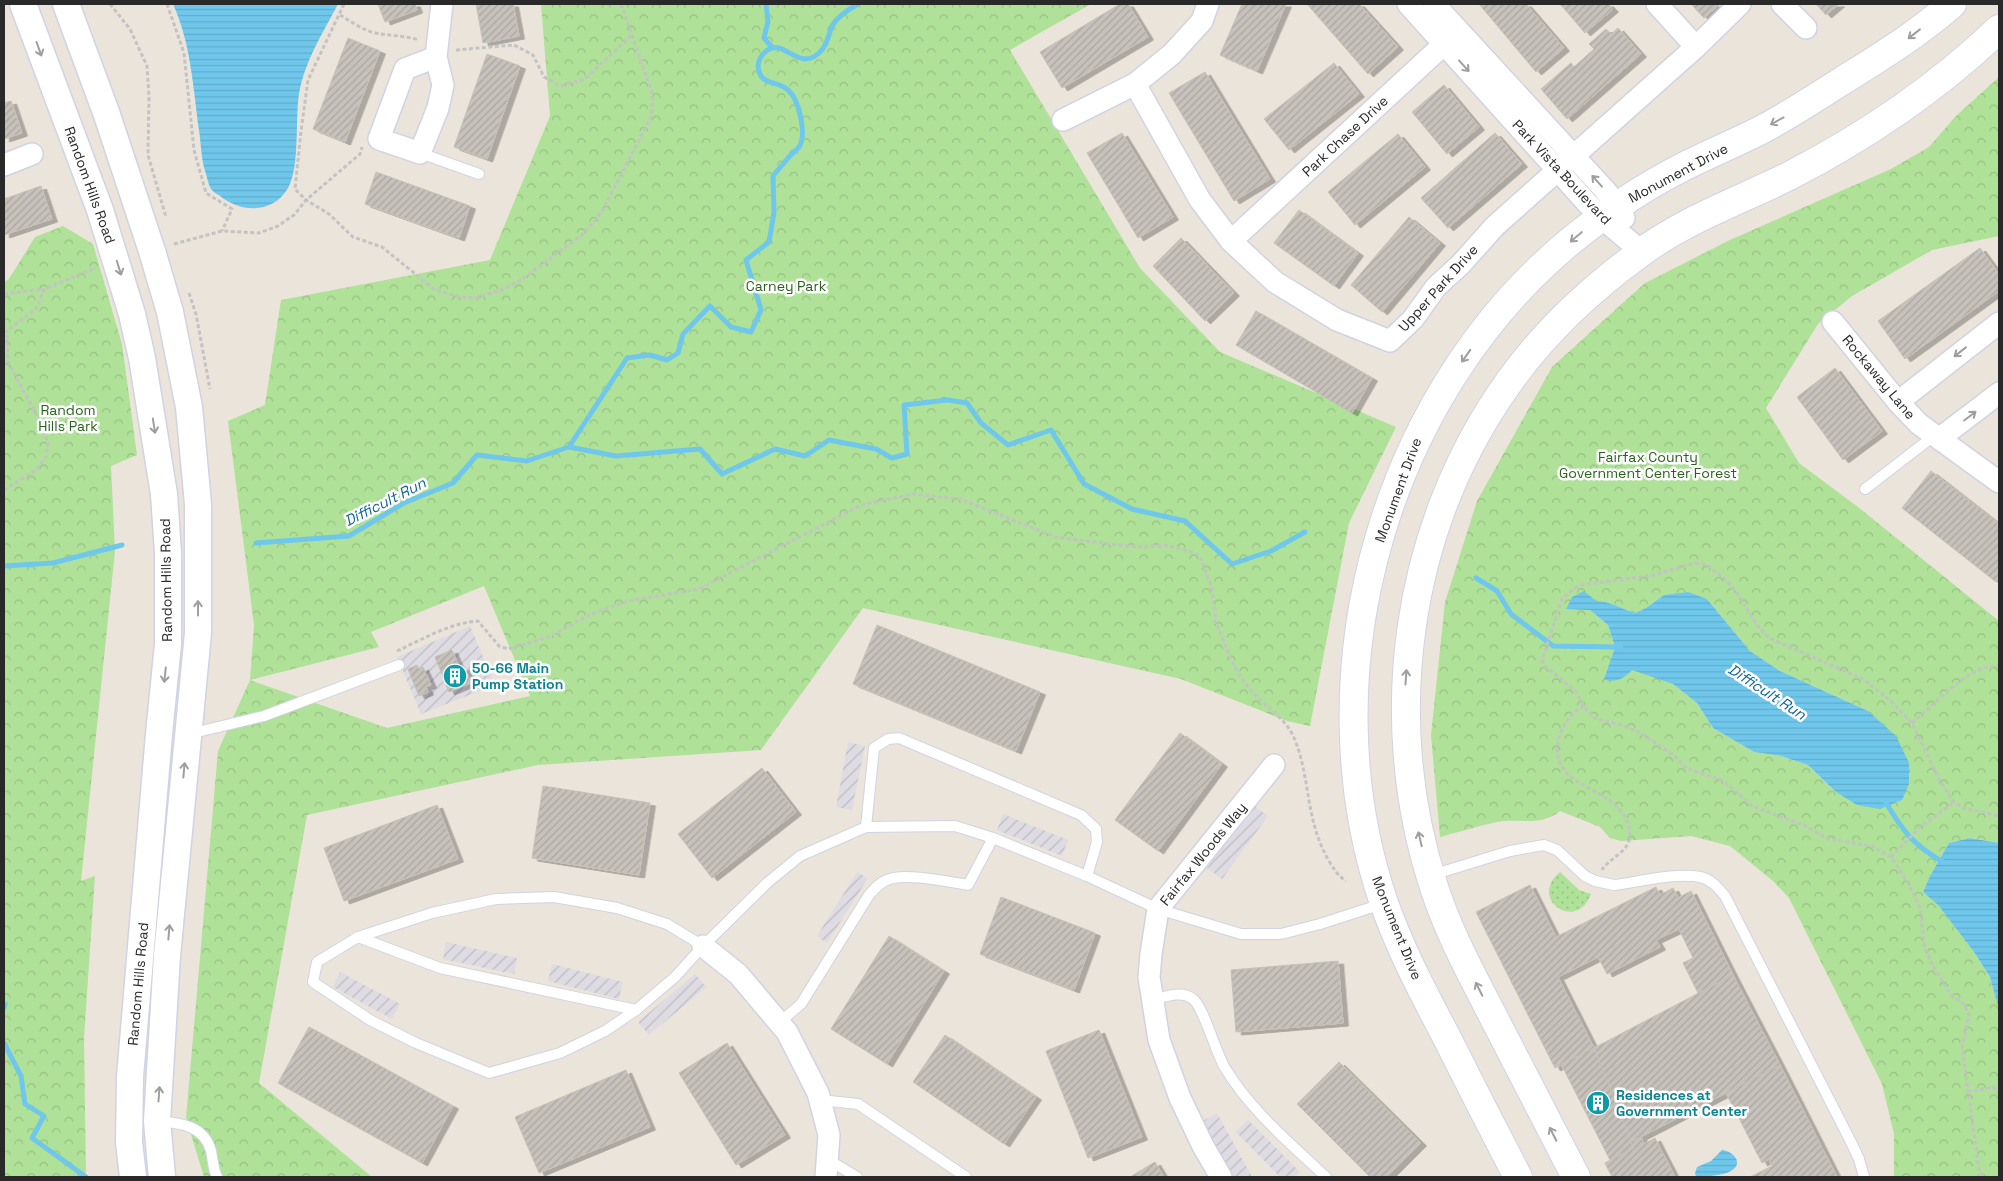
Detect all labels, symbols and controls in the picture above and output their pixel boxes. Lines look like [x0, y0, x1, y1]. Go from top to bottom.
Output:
one-way arrow [1907, 29, 1921, 39]
one-way arrow [35, 41, 44, 57]
one-way arrow [1458, 59, 1470, 72]
street label: Park Chase Drive [1298, 92, 1392, 180]
street label: Park Vista Boulevard [1509, 116, 1615, 228]
one-way arrow [1769, 116, 1784, 126]
street label: Random Hills Road [60, 124, 120, 246]
street label: Monument Drive [1625, 139, 1731, 207]
one-way arrow [1591, 175, 1603, 188]
one-way arrow [1570, 232, 1583, 243]
street label: Upper Park Drive [1394, 241, 1482, 335]
one-way arrow [114, 260, 124, 276]
park label: Carney Park [746, 277, 827, 295]
street label: Rockaway Lane [1838, 331, 1920, 423]
one-way arrow [1954, 347, 1967, 358]
one-way arrow [1461, 349, 1471, 363]
park label: Random Hills Park [38, 401, 98, 435]
one-way arrow [1963, 410, 1976, 421]
one-way arrow [149, 418, 159, 434]
street label: Monument Drive [1371, 435, 1425, 545]
park label: Fairfax County Government Center Forest [1559, 448, 1737, 482]
water label: Difficult Run [341, 473, 429, 530]
street label: Random Hills Road [156, 518, 176, 642]
one-way arrow [193, 600, 203, 616]
place label: 50-66 Main Pump Station [472, 659, 563, 693]
water label: Difficult Run [1725, 659, 1810, 724]
building icon: 50-66 Main Pump Station [442, 663, 468, 689]
one-way arrow [160, 667, 170, 683]
one-way arrow [1401, 670, 1411, 686]
one-way arrow [179, 762, 189, 778]
street label: Fairfax Woods Way [1156, 799, 1250, 909]
one-way arrow [1415, 831, 1424, 847]
street label: Monument Drive [1368, 874, 1426, 982]
street label: Random Hills Road [124, 922, 152, 1046]
one-way arrow [165, 924, 174, 940]
one-way arrow [1474, 982, 1484, 997]
one-way arrow [154, 1086, 163, 1102]
place label: Residences at Government Center [1616, 1086, 1747, 1120]
building icon: Residences at Government Center [1585, 1090, 1611, 1116]
one-way arrow [1548, 1127, 1557, 1142]

